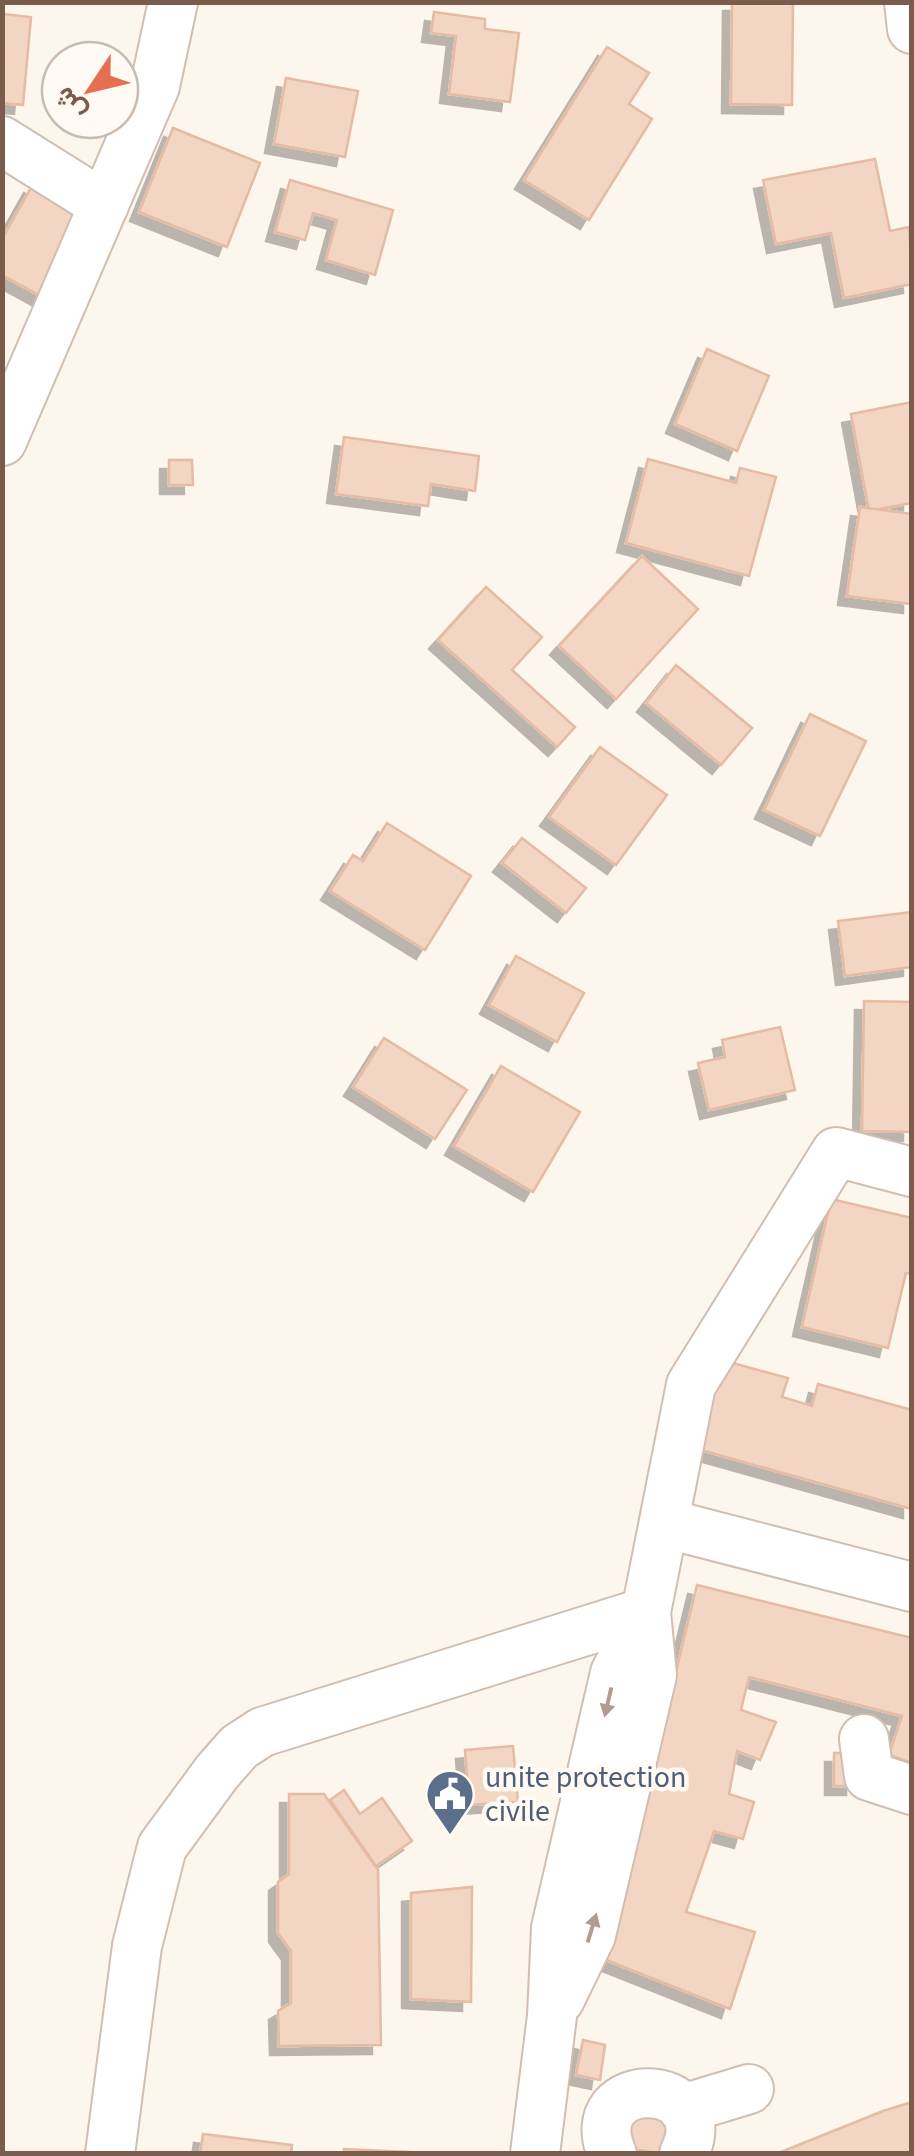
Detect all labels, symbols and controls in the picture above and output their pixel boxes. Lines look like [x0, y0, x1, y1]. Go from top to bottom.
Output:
north arrow [40, 40, 140, 140]
text: ش [44, 79, 96, 129]
one-way arrow [600, 1686, 615, 1717]
place label: unite protection civile [485, 1756, 686, 1833]
public building icon: unite protection civile [424, 1768, 476, 1836]
one-way arrow [585, 1912, 600, 1942]

